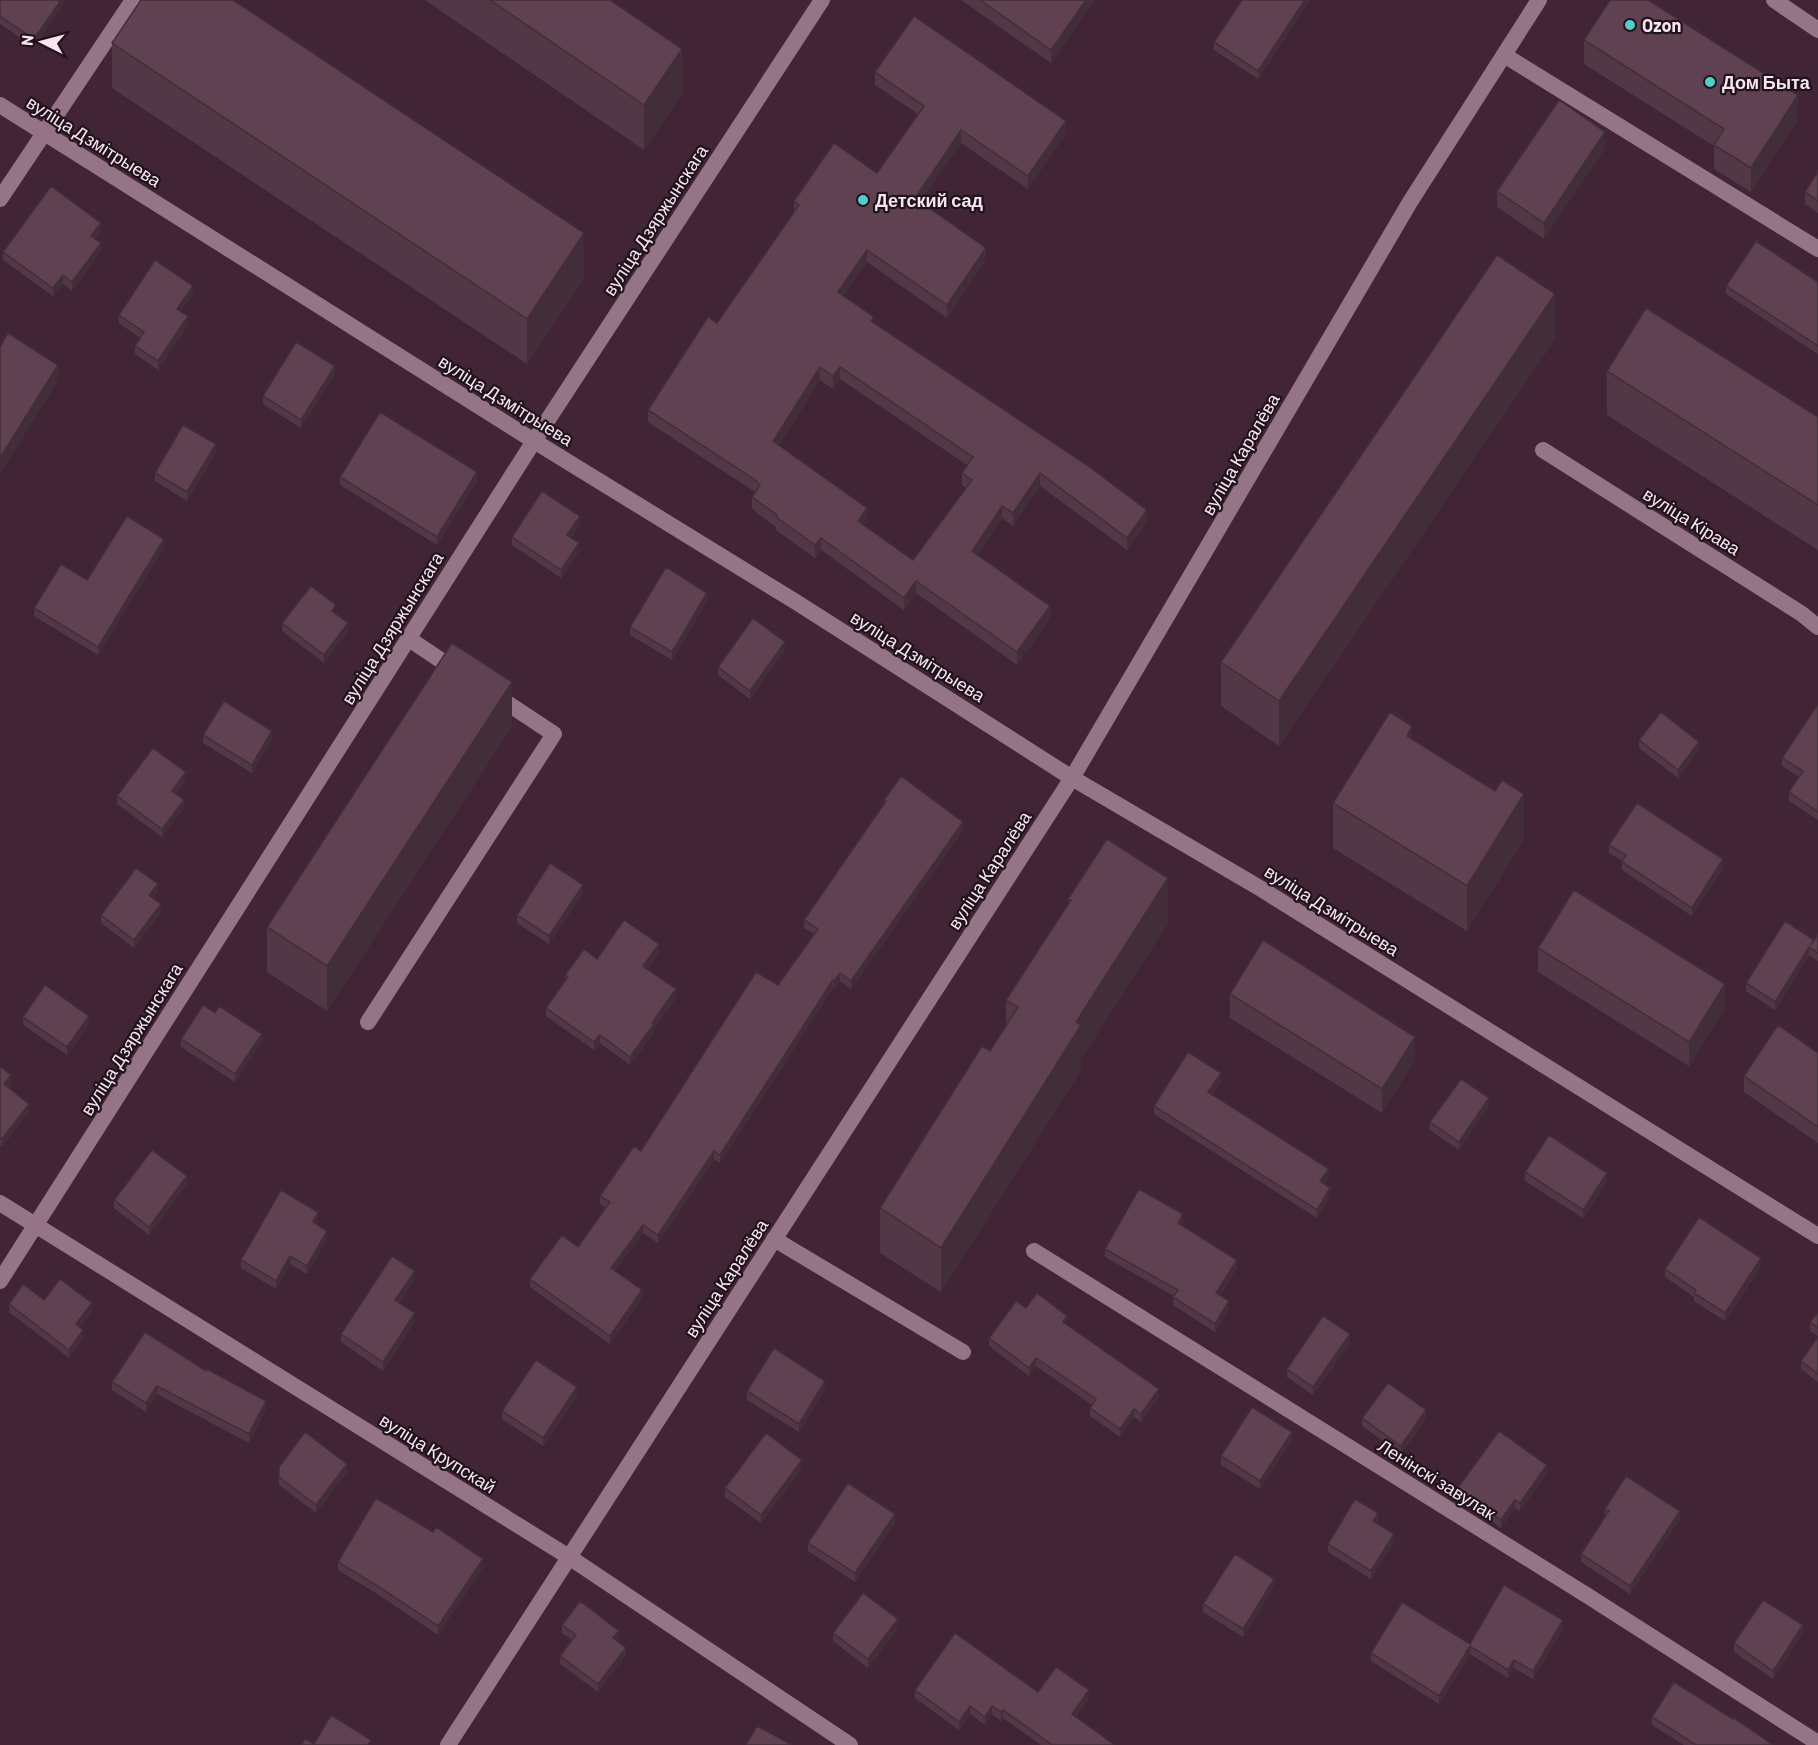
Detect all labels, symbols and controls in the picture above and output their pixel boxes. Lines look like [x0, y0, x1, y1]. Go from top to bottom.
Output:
north arrow [12, 12, 72, 72]
place label: Ozon [1642, 14, 1681, 36]
marker: Ozon [1623, 18, 1637, 32]
text: N [17, 34, 37, 47]
place label: Дом Быта [1722, 71, 1811, 93]
marker: Дом Быта [1703, 75, 1717, 89]
street label: вуліца Дзмітрыева [23, 91, 166, 192]
street label: вуліца Дзяржынскага [598, 140, 713, 300]
place label: Детский сад [875, 189, 983, 211]
marker: Детский сад [856, 193, 870, 207]
street label: вуліца Дзмітрыева [435, 350, 578, 451]
street label: вуліца Каралёва [1196, 389, 1284, 519]
street label: вуліца Кірава [1639, 483, 1745, 560]
street label: вуліца Дзяржынскага [336, 547, 448, 708]
street label: вуліца Дзмітрыева [847, 606, 990, 707]
street label: вуліца Каралёва [943, 806, 1036, 933]
street label: вуліца Дзмітрыева [1261, 860, 1404, 961]
street label: вуліца Дзяржынскага [75, 958, 187, 1119]
street label: вуліца Каралёва [680, 1214, 773, 1341]
street label: вуліца Крупскай [376, 1409, 500, 1497]
street label: Ленінскі завулак [1374, 1434, 1500, 1524]

